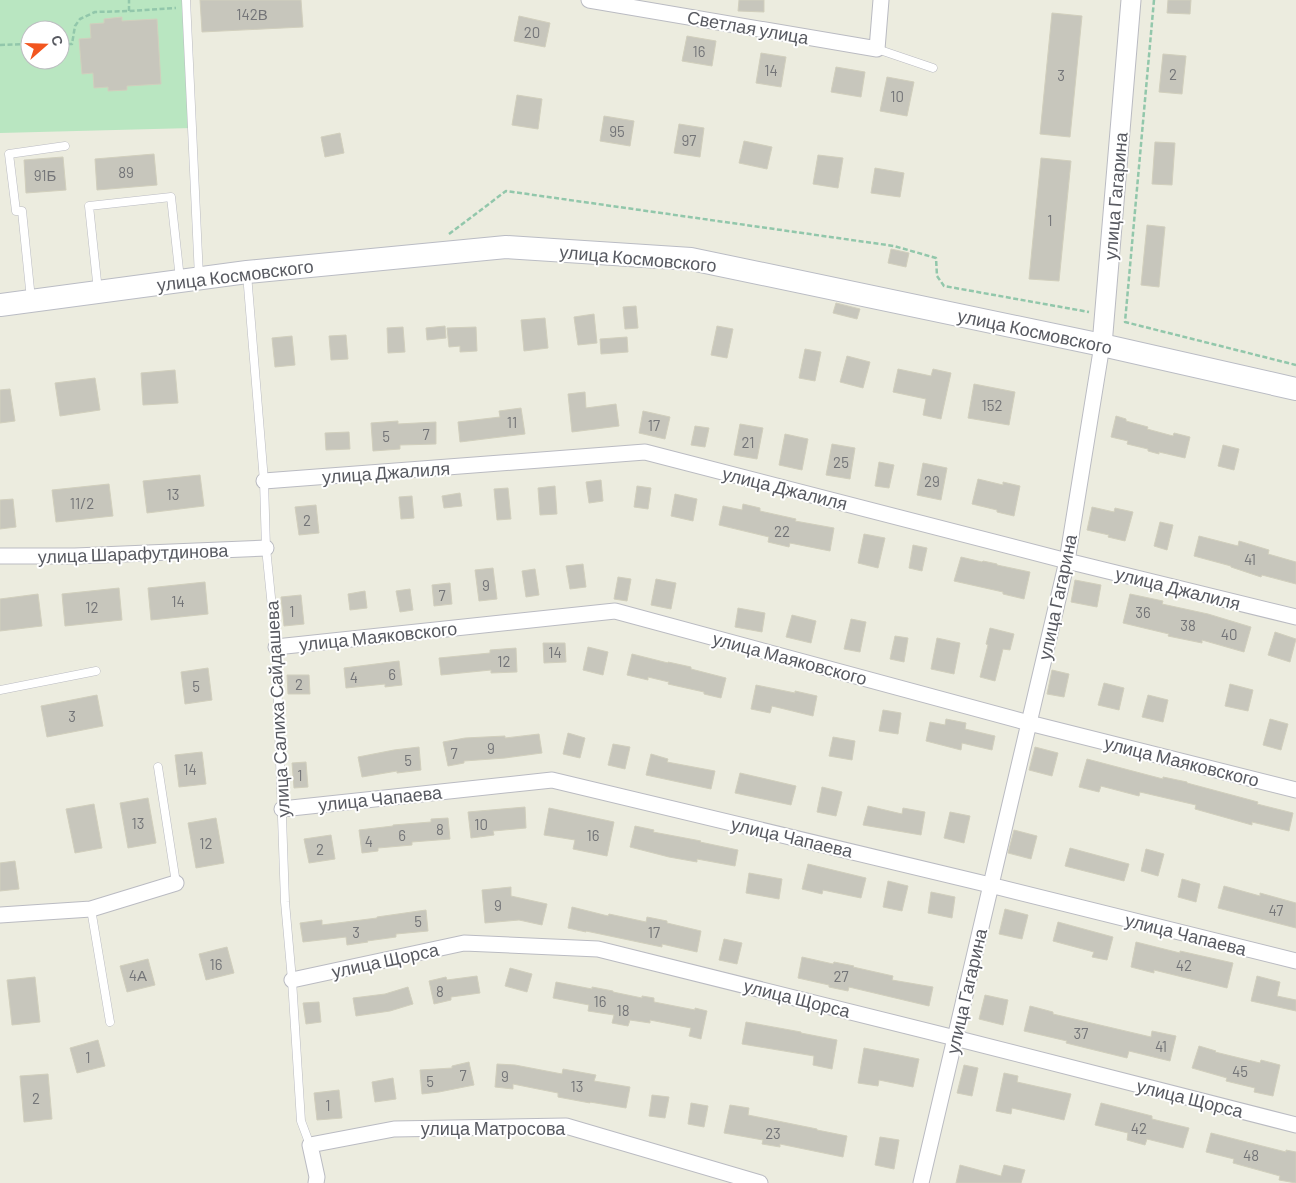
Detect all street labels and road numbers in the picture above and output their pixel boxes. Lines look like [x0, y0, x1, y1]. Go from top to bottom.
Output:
street label: Светлая улица [686, 5, 811, 49]
street label: улица Гагарина [1098, 130, 1132, 261]
street label: улица Космовского [559, 240, 717, 276]
street label: улица Космовского [155, 254, 315, 296]
street label: улица Космовского [956, 304, 1114, 358]
street label: улица Джалиля [321, 457, 451, 487]
street label: улица Джалиля [720, 462, 850, 514]
street label: улица Гагарина [1033, 531, 1081, 662]
street label: улица Шарафутдинова [37, 539, 230, 567]
street label: улица Джалиля [1113, 562, 1243, 614]
street label: улица Салиха Сайдашева [260, 599, 294, 818]
street label: улица Маяковского [298, 617, 458, 655]
street label: улица Маяковского [710, 627, 870, 689]
street label: улица Маяковского [1102, 731, 1262, 791]
street label: улица Чапаева [317, 780, 444, 815]
street label: улица Чапаева [729, 812, 856, 862]
street label: улица Чапаева [1123, 908, 1250, 960]
street label: улица Гагарина [941, 925, 991, 1056]
street label: улица Щорса [329, 938, 442, 982]
street label: улица Щорса [741, 974, 853, 1022]
street label: улица Щорса [1134, 1074, 1246, 1122]
street label: улица Матросова [421, 1117, 566, 1139]

